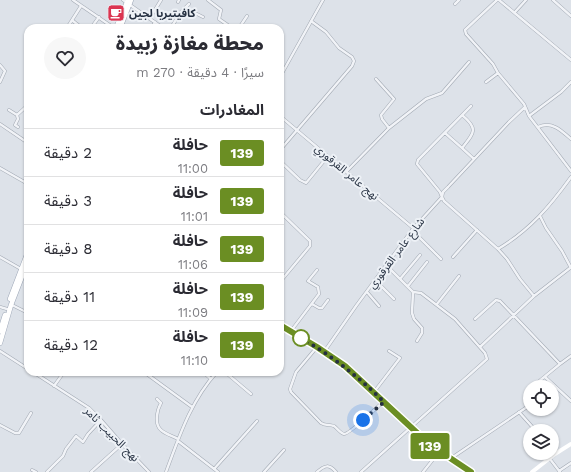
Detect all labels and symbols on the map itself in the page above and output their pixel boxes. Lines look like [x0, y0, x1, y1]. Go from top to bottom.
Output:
cafe icon: كافيتيريا لجين [106, 3, 126, 23]
place label: كافيتيريا لجين [129, 7, 197, 20]
street label: نهج عامر القرقوري [310, 142, 381, 205]
street label: شارع عامر القرقوري [366, 215, 430, 293]
unlabelled marker [292, 329, 310, 347]
street label: نهج الحبيب ثامر [80, 404, 142, 465]
your location [353, 410, 373, 430]
line badge: 139 [407, 433, 453, 459]

